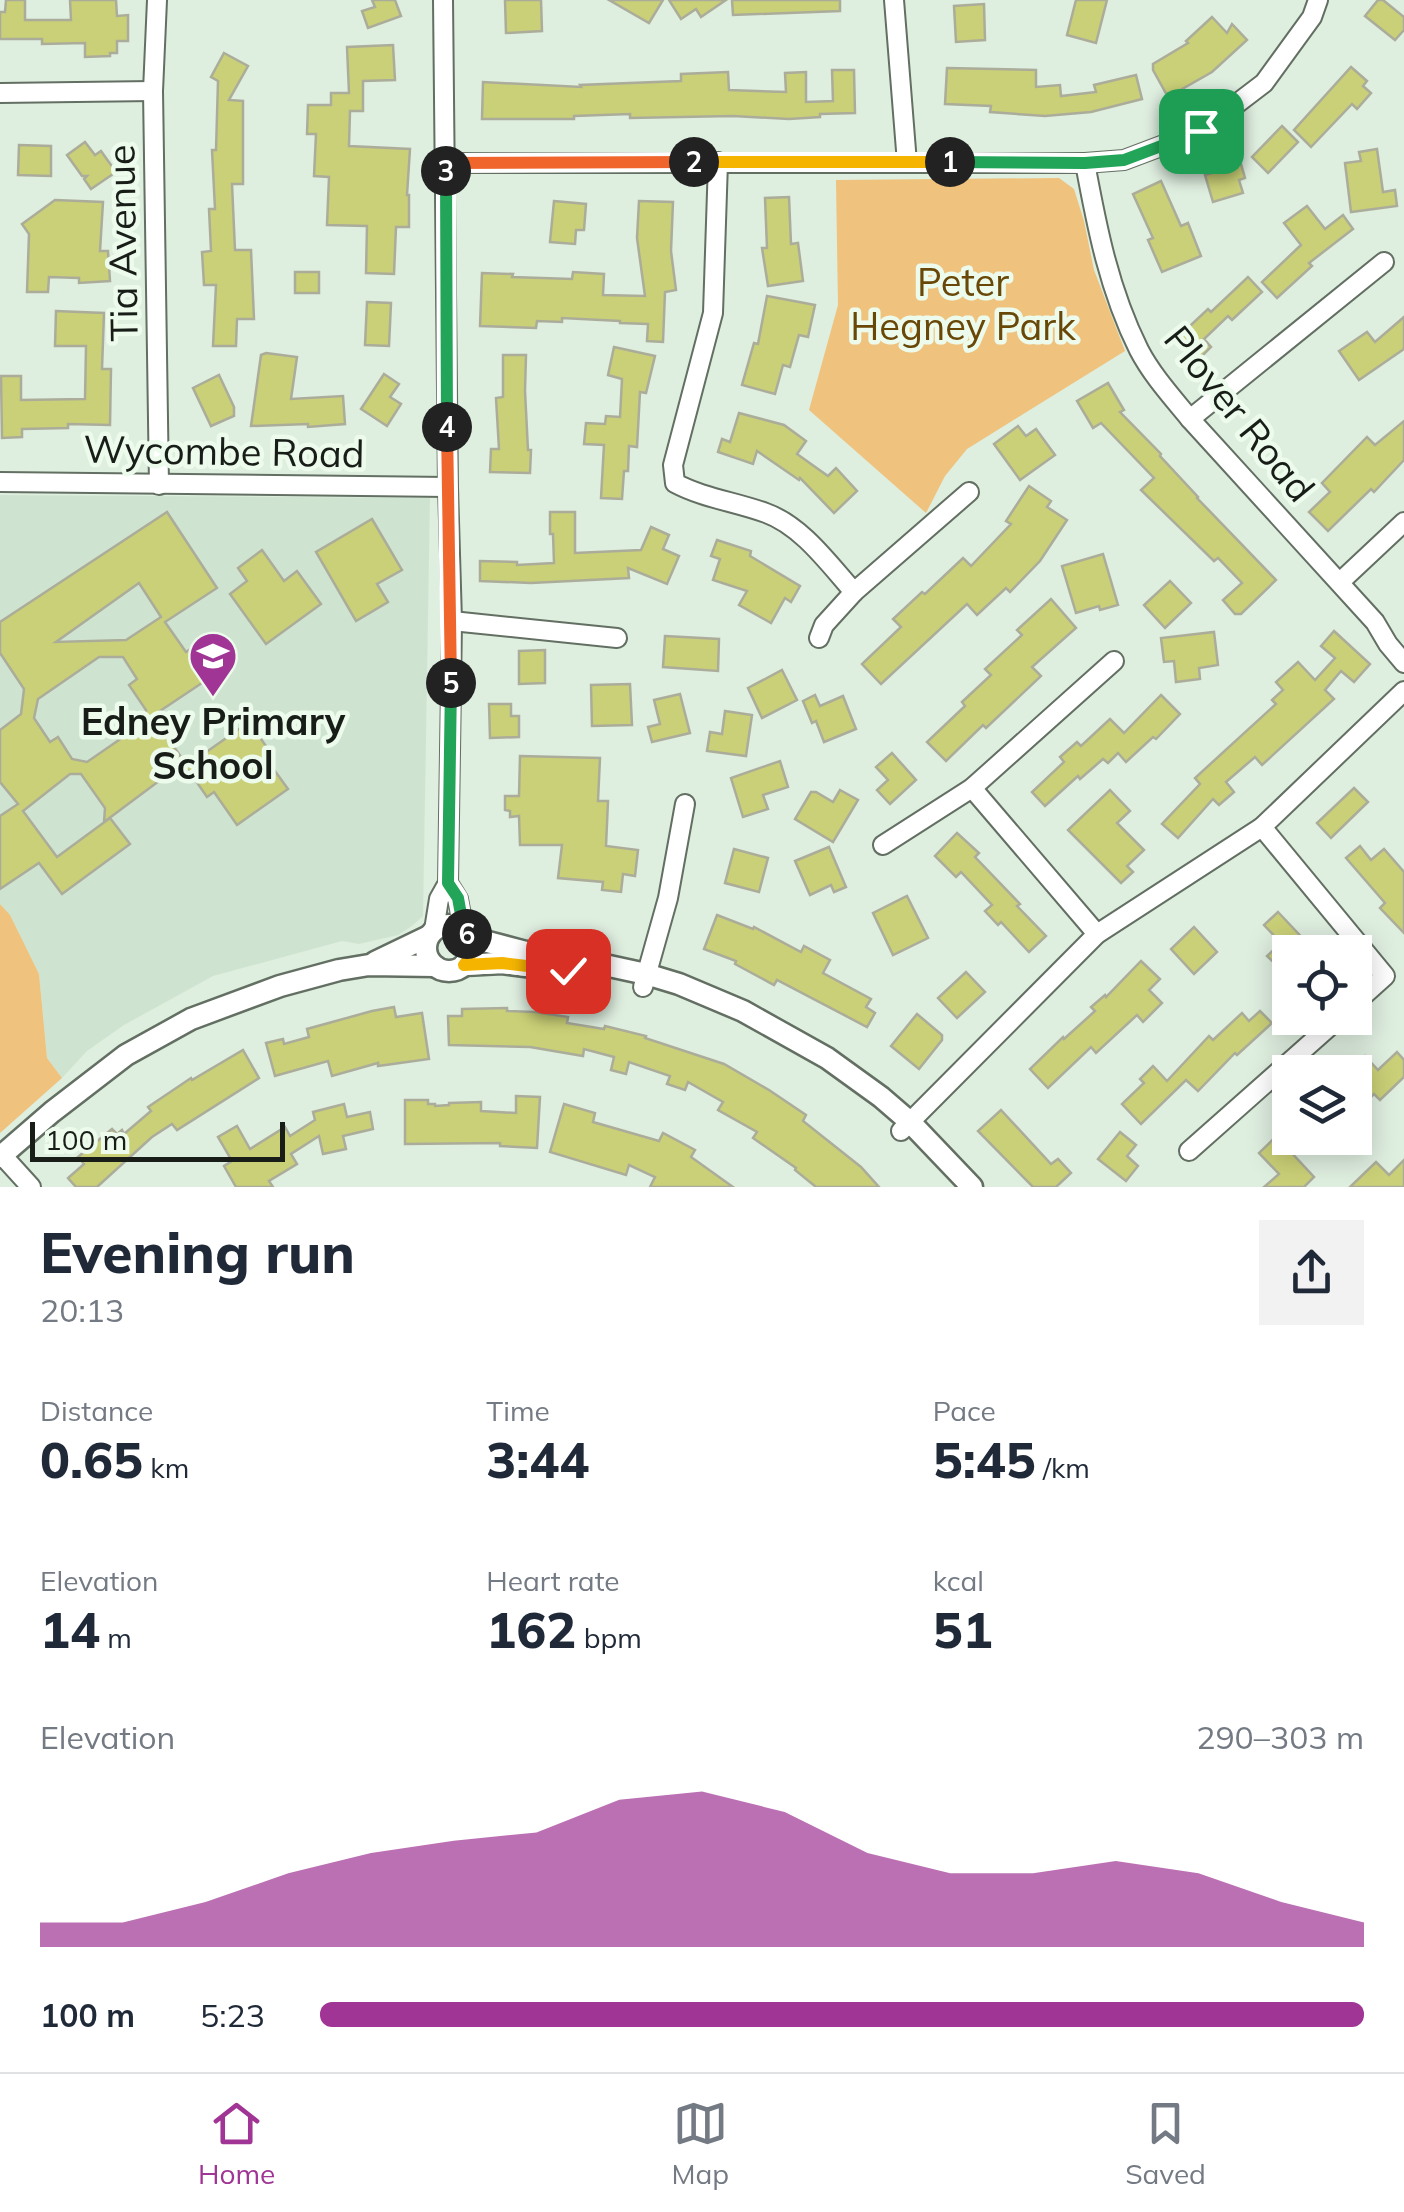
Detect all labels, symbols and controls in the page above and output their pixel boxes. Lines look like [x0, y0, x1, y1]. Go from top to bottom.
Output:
pin [1159, 89, 1244, 174]
icon: arrive [1174, 104, 1229, 159]
pin: 2 [669, 137, 719, 187]
pin: 1 [925, 137, 975, 187]
street label: Tia Avenue [96, 144, 148, 342]
text: 2 [686, 144, 702, 179]
text: 1 [942, 144, 958, 179]
pin: 3 [421, 146, 471, 196]
text: 3 [438, 153, 454, 188]
park label: Peter Hegney Park [850, 258, 1076, 350]
street label: Plover Road [1154, 316, 1325, 511]
pin: 4 [422, 402, 472, 452]
text: 4 [439, 409, 455, 444]
street label: Wycombe Road [83, 425, 365, 477]
school or university icon: Edney Primary School [187, 630, 239, 698]
pin: 5 [426, 658, 476, 708]
text: 5 [443, 665, 459, 700]
place label: Edney Primary School [81, 697, 346, 789]
pin: 6 [442, 909, 492, 959]
text: 6 [459, 916, 475, 951]
pin [526, 929, 611, 1014]
map controls [1272, 935, 1372, 1155]
button: locate [1272, 935, 1372, 1035]
icon: check [541, 944, 596, 999]
button: layers [1272, 1055, 1372, 1155]
scale bar [30, 1117, 285, 1162]
text: 100 m [45, 1122, 127, 1157]
text: Evening run [40, 1218, 355, 1287]
button: share [1259, 1220, 1364, 1325]
text: 20:13 [40, 1290, 124, 1330]
text: Distance [40, 1393, 153, 1428]
text: Time [486, 1393, 550, 1428]
text: Pace [933, 1393, 996, 1428]
text: 0.65 [40, 1428, 143, 1491]
text: 3:44 [486, 1428, 589, 1491]
text: 5:45 [933, 1428, 1036, 1491]
text: km [143, 1450, 189, 1485]
text: /km [1036, 1450, 1090, 1485]
text: Elevation [40, 1563, 158, 1598]
text: Heart rate [486, 1563, 620, 1598]
text: kcal [933, 1563, 984, 1598]
text: 14 [40, 1598, 100, 1661]
text: 162 [486, 1598, 576, 1661]
text: 51 [933, 1598, 993, 1661]
text: m [100, 1620, 132, 1655]
text: bpm [576, 1620, 642, 1655]
text: Elevation [40, 1717, 175, 1757]
text: 290–303 m [1196, 1717, 1364, 1757]
text: 100 m [40, 1995, 135, 2035]
text: 5:23 [200, 1995, 265, 2035]
tab: Home [198, 2096, 275, 2191]
tab: Map [671, 2096, 729, 2191]
tab: Saved [1125, 2096, 1206, 2191]

